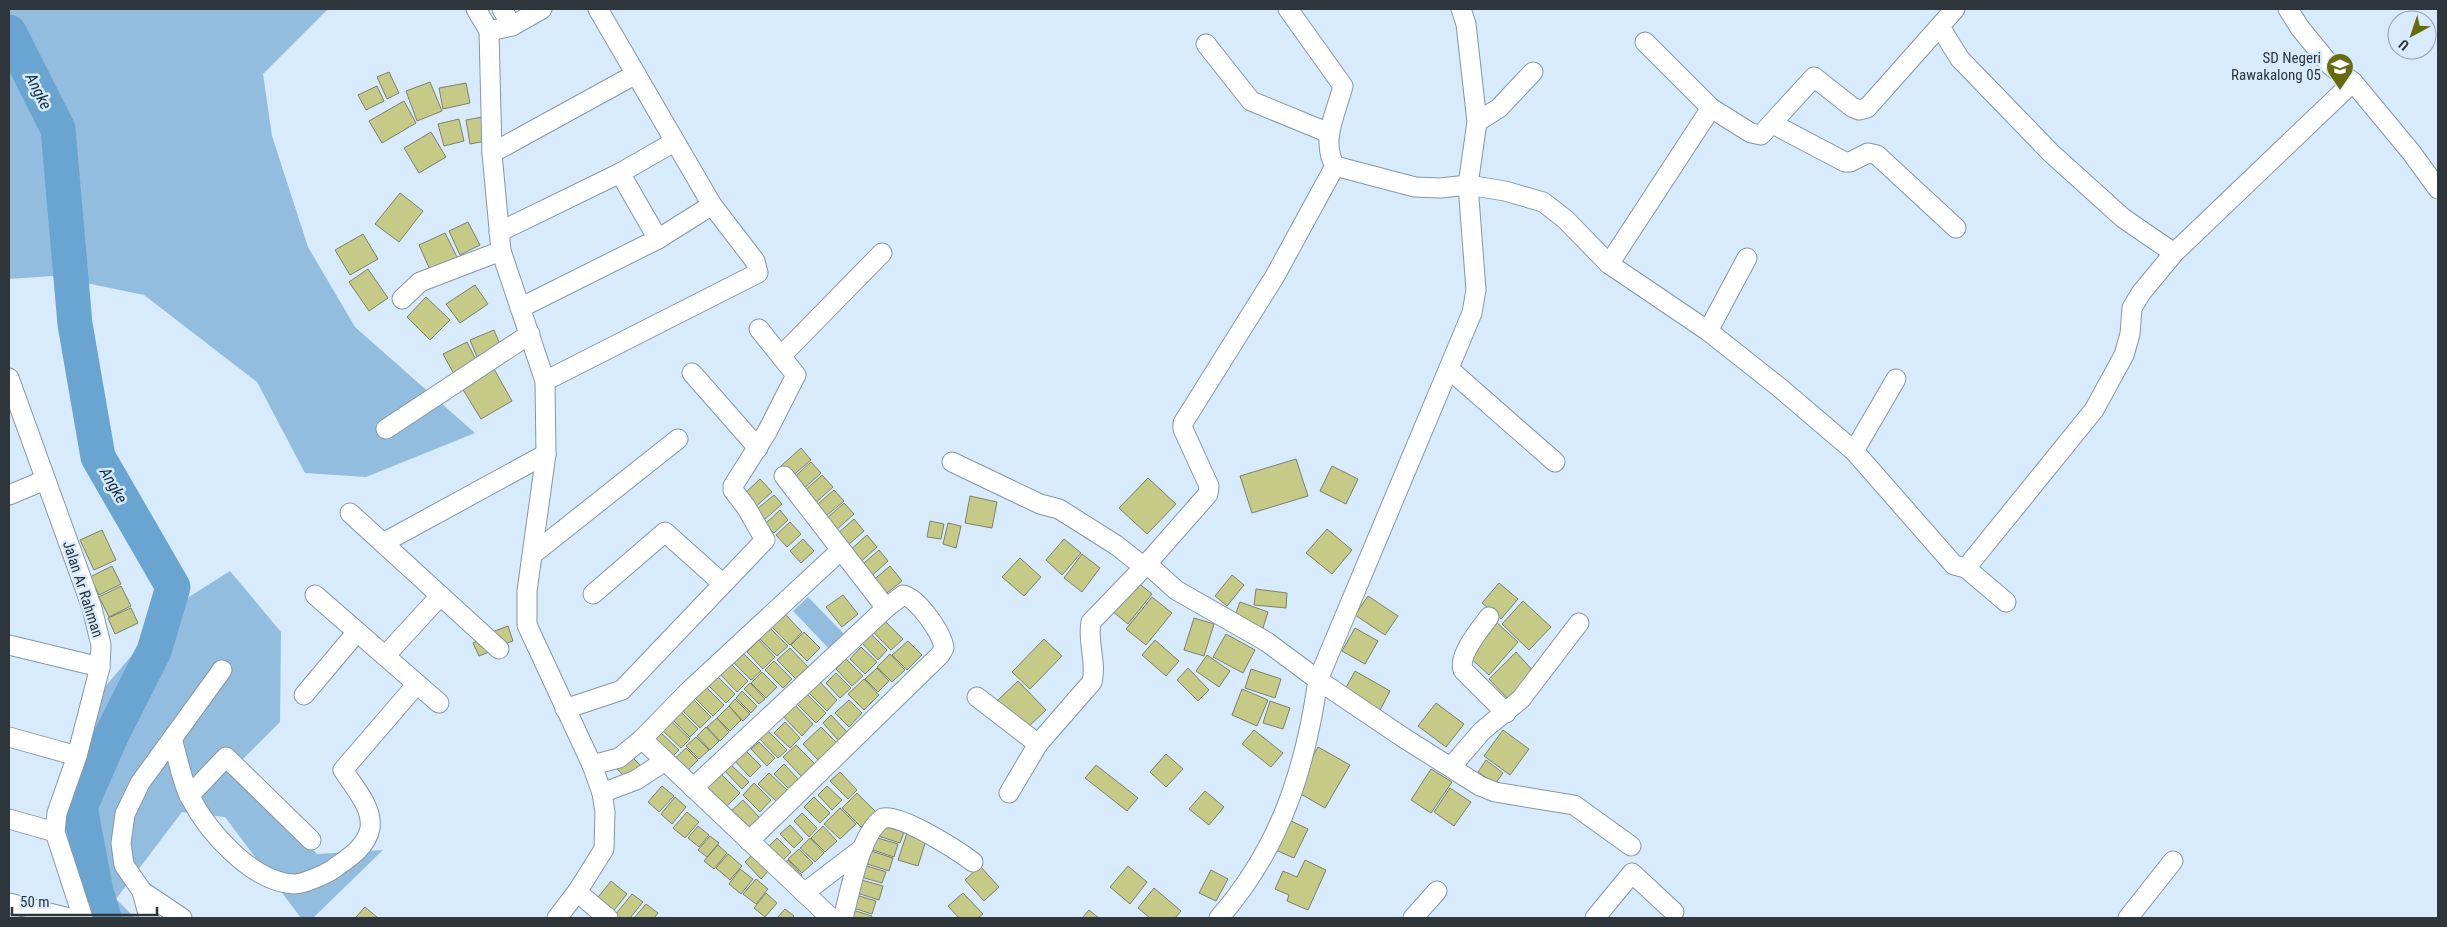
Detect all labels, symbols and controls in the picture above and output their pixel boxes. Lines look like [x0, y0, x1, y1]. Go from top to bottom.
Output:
north arrow [2387, 10, 2437, 60]
text: U [2395, 36, 2412, 54]
place label: SD Negeri Rawakalong 05 [2231, 49, 2321, 84]
school or university icon: SD Negeri Rawakalong 05 [2325, 52, 2355, 91]
water label: Angke [21, 69, 56, 113]
water label: Angke [95, 463, 131, 507]
street label: Jalan Ar Rahman [59, 538, 107, 640]
scale bar [12, 884, 158, 916]
text: 50 m [20, 893, 50, 911]

